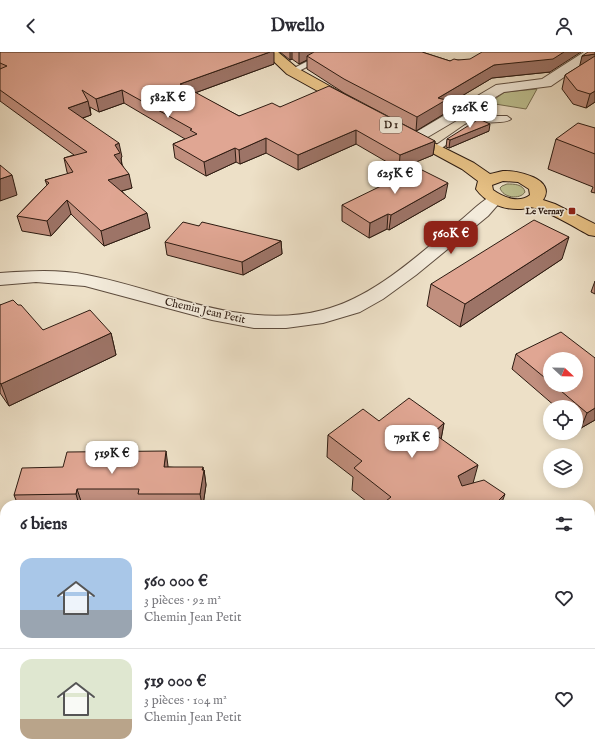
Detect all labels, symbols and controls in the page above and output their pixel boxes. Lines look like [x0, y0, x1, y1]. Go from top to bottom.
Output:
icon: back [20, 15, 42, 37]
text: Dwello [271, 15, 324, 38]
icon: person [553, 15, 575, 37]
pin: 582K € [135, 85, 201, 119]
text: 582K € [150, 89, 186, 106]
pin: 526K € [437, 95, 503, 129]
text: 526K € [452, 99, 488, 116]
road number: D 1 [380, 117, 402, 133]
pin: 625K € [362, 161, 428, 195]
text: 625K € [377, 165, 413, 182]
place label: Le Vernay [525, 206, 565, 217]
marker: Le Vernay [567, 206, 577, 216]
pin: 560K € [418, 221, 484, 255]
text: 560K € [433, 225, 469, 242]
street label: Chemin Jean Petit [163, 295, 247, 327]
north arrow [543, 352, 583, 392]
map controls [543, 352, 583, 488]
button: locate [543, 400, 583, 440]
pin: 791K € [379, 425, 445, 459]
text: 791K € [394, 429, 430, 446]
pin: 519K € [79, 441, 145, 475]
text: 519K € [94, 445, 130, 462]
button: layers [543, 448, 583, 488]
icon: filters [553, 513, 575, 535]
text: 6 biens [20, 514, 67, 535]
text: 560 000 € [144, 571, 208, 592]
icon: home [52, 574, 100, 622]
icon: heart [553, 587, 575, 609]
text: 3 pièces · 92 m² [144, 592, 221, 609]
text: Chemin Jean Petit [144, 609, 241, 626]
text: 519 000 € [144, 671, 206, 692]
icon: home [52, 675, 100, 723]
icon: heart [553, 688, 575, 710]
text: 3 pièces · 104 m² [144, 692, 227, 709]
text: Chemin Jean Petit [144, 709, 241, 726]

